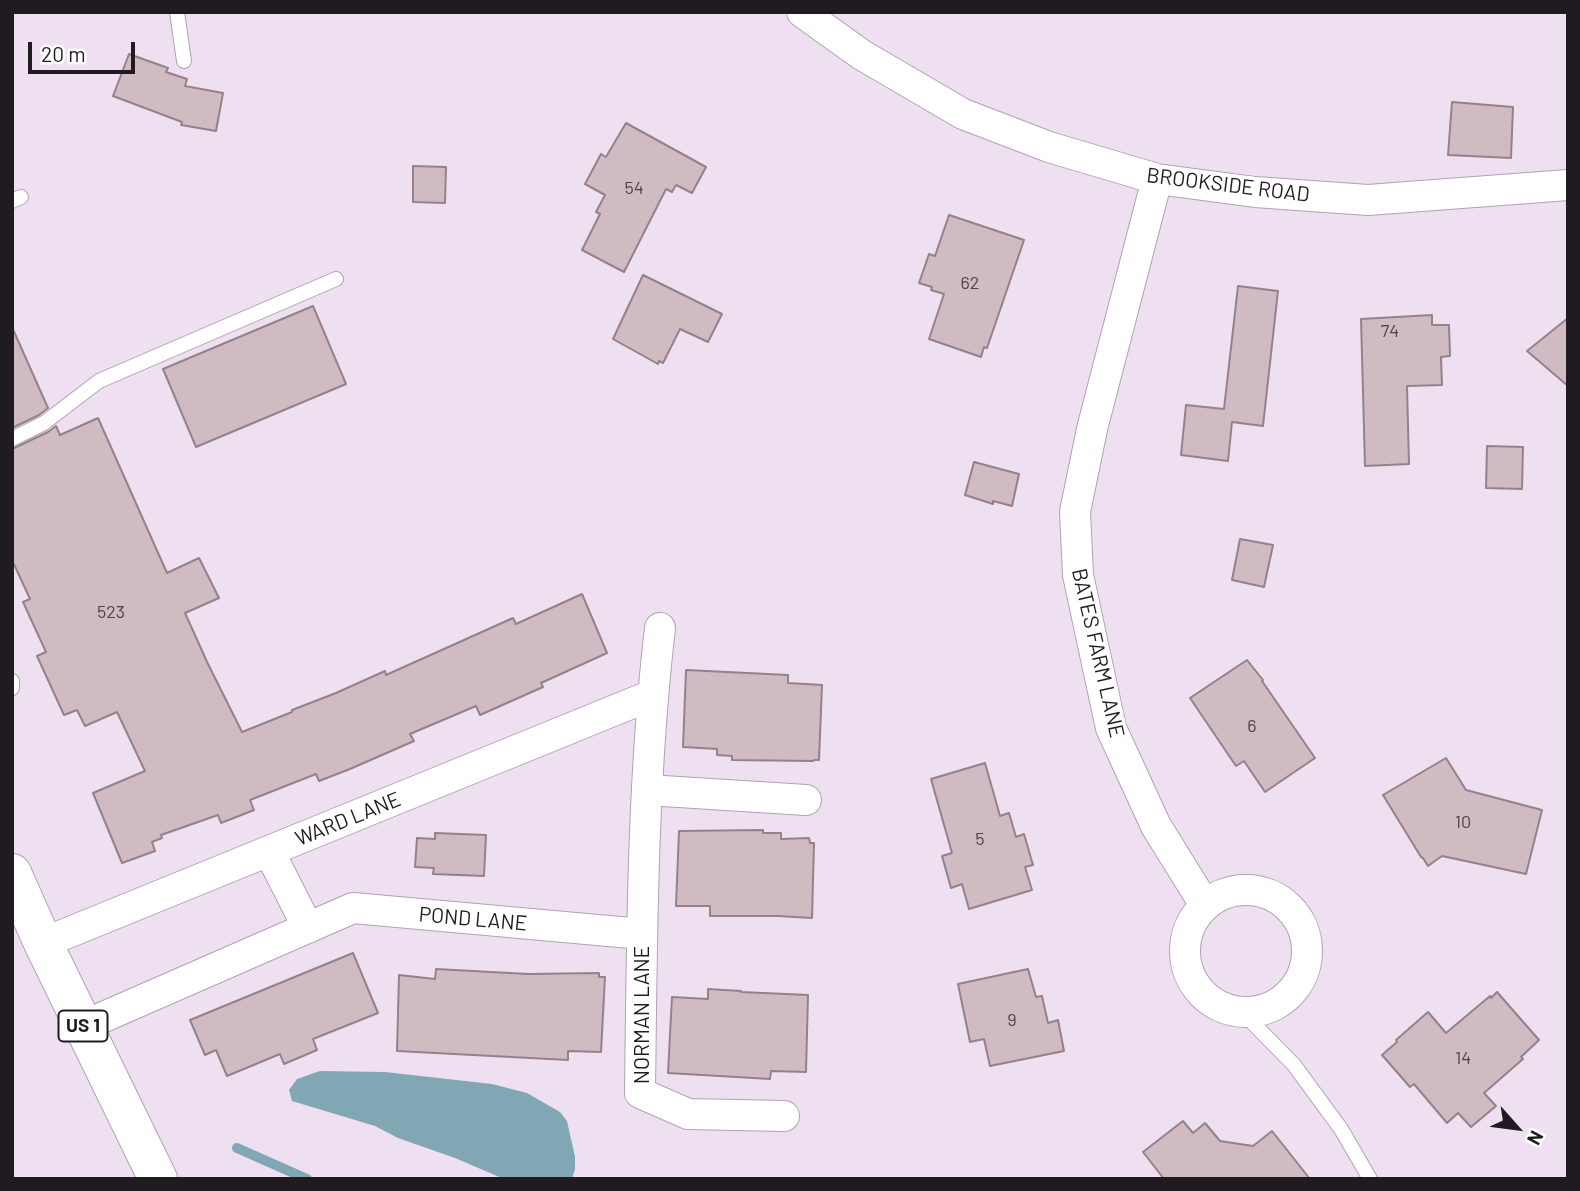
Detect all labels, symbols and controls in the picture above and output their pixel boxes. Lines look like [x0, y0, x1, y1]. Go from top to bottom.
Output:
scale bar [32, 28, 138, 72]
text: 20 m [41, 41, 86, 66]
street label: BROOKSIDE ROAD [1145, 163, 1311, 207]
house number: 54 [624, 177, 644, 199]
house number: 62 [961, 272, 979, 294]
house number: 74 [1381, 320, 1399, 342]
street label: BATES FARM LANE [1066, 566, 1130, 740]
house number: 523 [97, 601, 125, 623]
house number: 6 [1247, 715, 1257, 737]
street label: WARD LANE [292, 786, 404, 852]
house number: 10 [1455, 811, 1471, 833]
house number: 5 [975, 828, 985, 850]
street label: POND LANE [418, 902, 528, 936]
street label: NORMAN LANE [629, 946, 655, 1084]
house number: 9 [1007, 1009, 1017, 1031]
road number: US 1 [58, 1010, 108, 1042]
house number: 14 [1455, 1047, 1471, 1069]
north arrow [1482, 1093, 1552, 1163]
text: N [1523, 1127, 1549, 1149]

